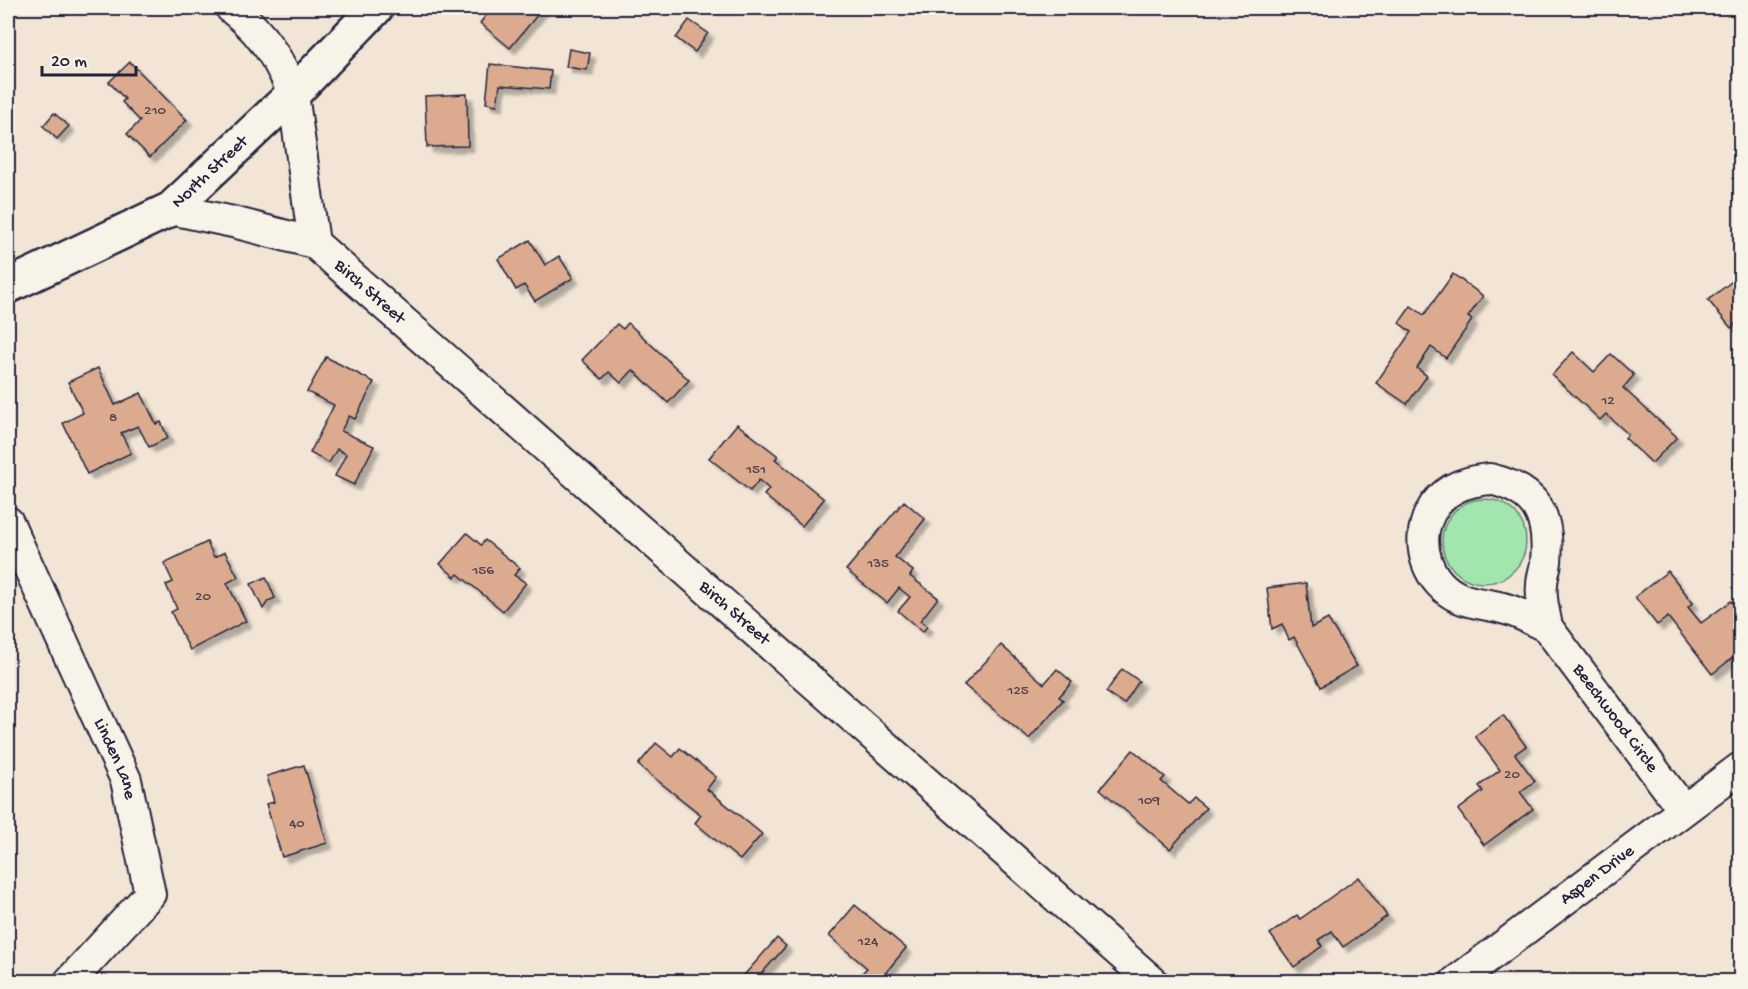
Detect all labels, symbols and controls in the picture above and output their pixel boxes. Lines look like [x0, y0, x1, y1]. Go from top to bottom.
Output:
scale bar [42, 39, 136, 77]
text: 20 m [51, 52, 87, 73]
house number: 210 [144, 102, 166, 120]
street label: North Street [168, 130, 254, 213]
street label: Birch Street [329, 254, 411, 330]
house number: 12 [1600, 392, 1615, 410]
house number: 8 [109, 409, 117, 427]
house number: 151 [745, 461, 766, 479]
house number: 135 [866, 555, 889, 573]
house number: 156 [471, 562, 494, 580]
street label: Birch Street [694, 576, 775, 651]
house number: 20 [195, 588, 211, 606]
street label: Beechwood Circle [1567, 659, 1663, 777]
house number: 125 [1006, 682, 1029, 700]
street label: Linden Lane [89, 715, 140, 802]
house number: 20 [1504, 766, 1520, 784]
house number: 109 [1137, 792, 1161, 810]
house number: 40 [289, 815, 305, 833]
street label: Aspen Drive [1556, 840, 1639, 910]
house number: 124 [857, 933, 878, 951]

